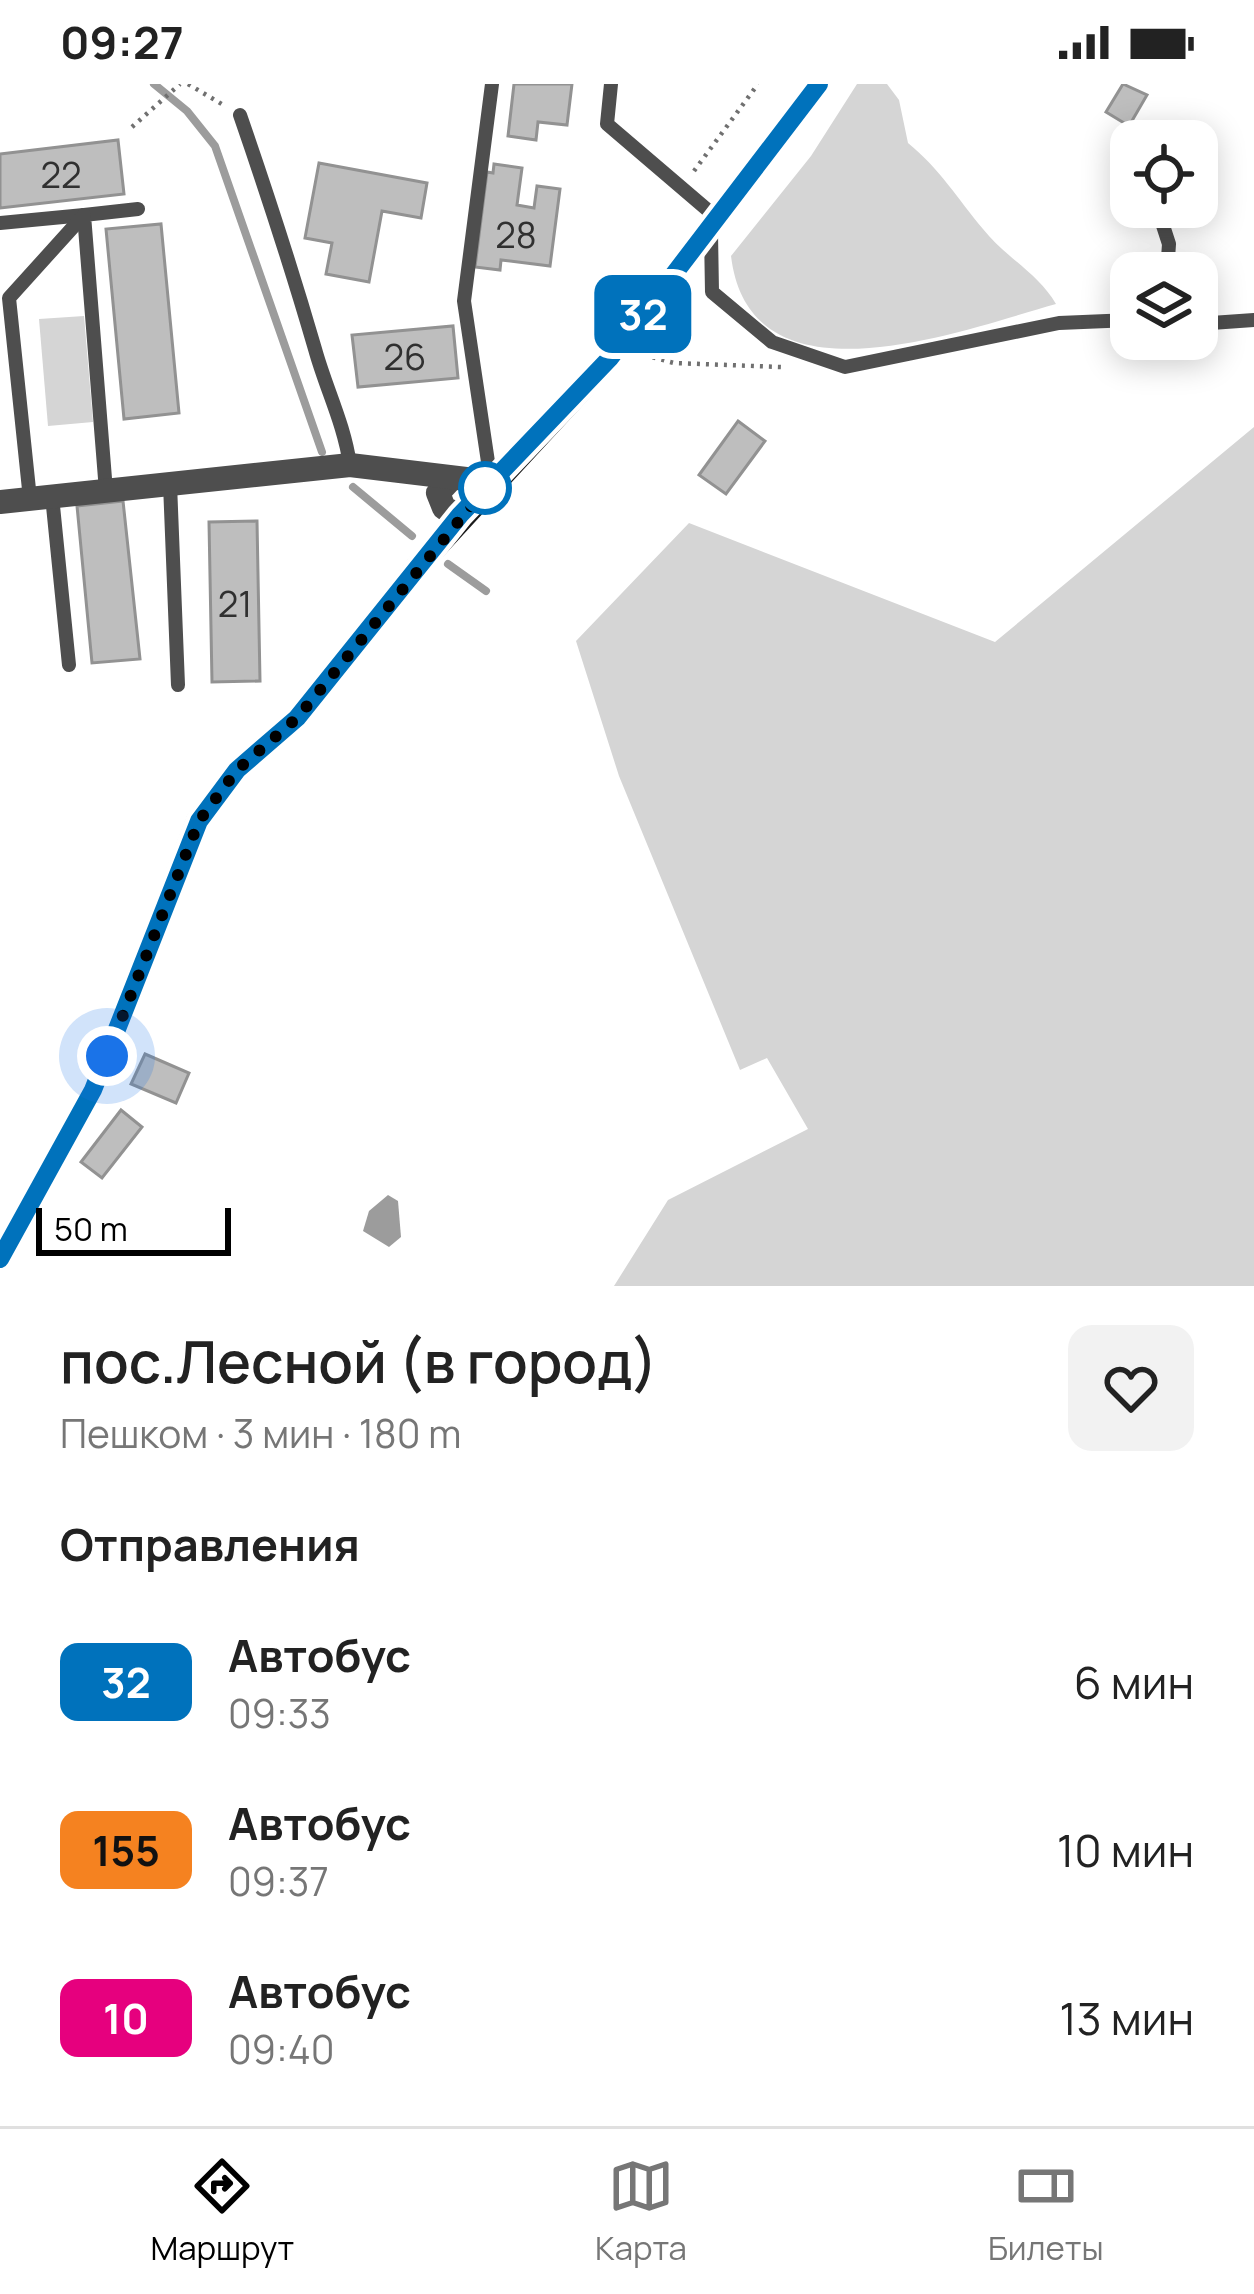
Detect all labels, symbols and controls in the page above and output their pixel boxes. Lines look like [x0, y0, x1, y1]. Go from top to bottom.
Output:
text: 09:27 [60, 11, 184, 73]
map controls [1110, 120, 1218, 360]
button: locate [1110, 120, 1218, 228]
house number: 22 [40, 150, 82, 199]
house number: 28 [495, 210, 537, 259]
button: layers [1110, 252, 1218, 360]
line badge: 32 [589, 275, 697, 353]
text: 32 [618, 285, 668, 343]
house number: 26 [384, 332, 426, 381]
unlabelled marker [460, 463, 510, 513]
house number: 21 [218, 579, 252, 628]
your location [77, 1026, 137, 1086]
scale bar [36, 1202, 231, 1255]
text: 50 m [54, 1206, 128, 1251]
text: пос.Лесной (в город) [60, 1322, 658, 1400]
button: heart [1068, 1325, 1194, 1451]
text: Пешком · 3 мин · 180 m [60, 1406, 461, 1460]
text: Отправления [60, 1513, 360, 1575]
text: Автобус [228, 1624, 411, 1686]
text: 6 мин [1074, 1651, 1194, 1713]
text: 32 [101, 1653, 151, 1711]
text: 09:33 [228, 1686, 331, 1740]
text: Автобус [228, 1792, 411, 1854]
text: 10 мин [1057, 1819, 1194, 1881]
text: 155 [92, 1821, 160, 1879]
text: 09:37 [228, 1854, 329, 1908]
text: Автобус [228, 1960, 411, 2022]
text: 13 мин [1059, 1987, 1194, 2049]
text: 10 [103, 1989, 149, 2047]
text: 09:40 [228, 2022, 334, 2076]
tab: Маршрут [150, 2153, 294, 2270]
tab: Карта [595, 2153, 687, 2270]
tab: Билеты [988, 2153, 1104, 2270]

